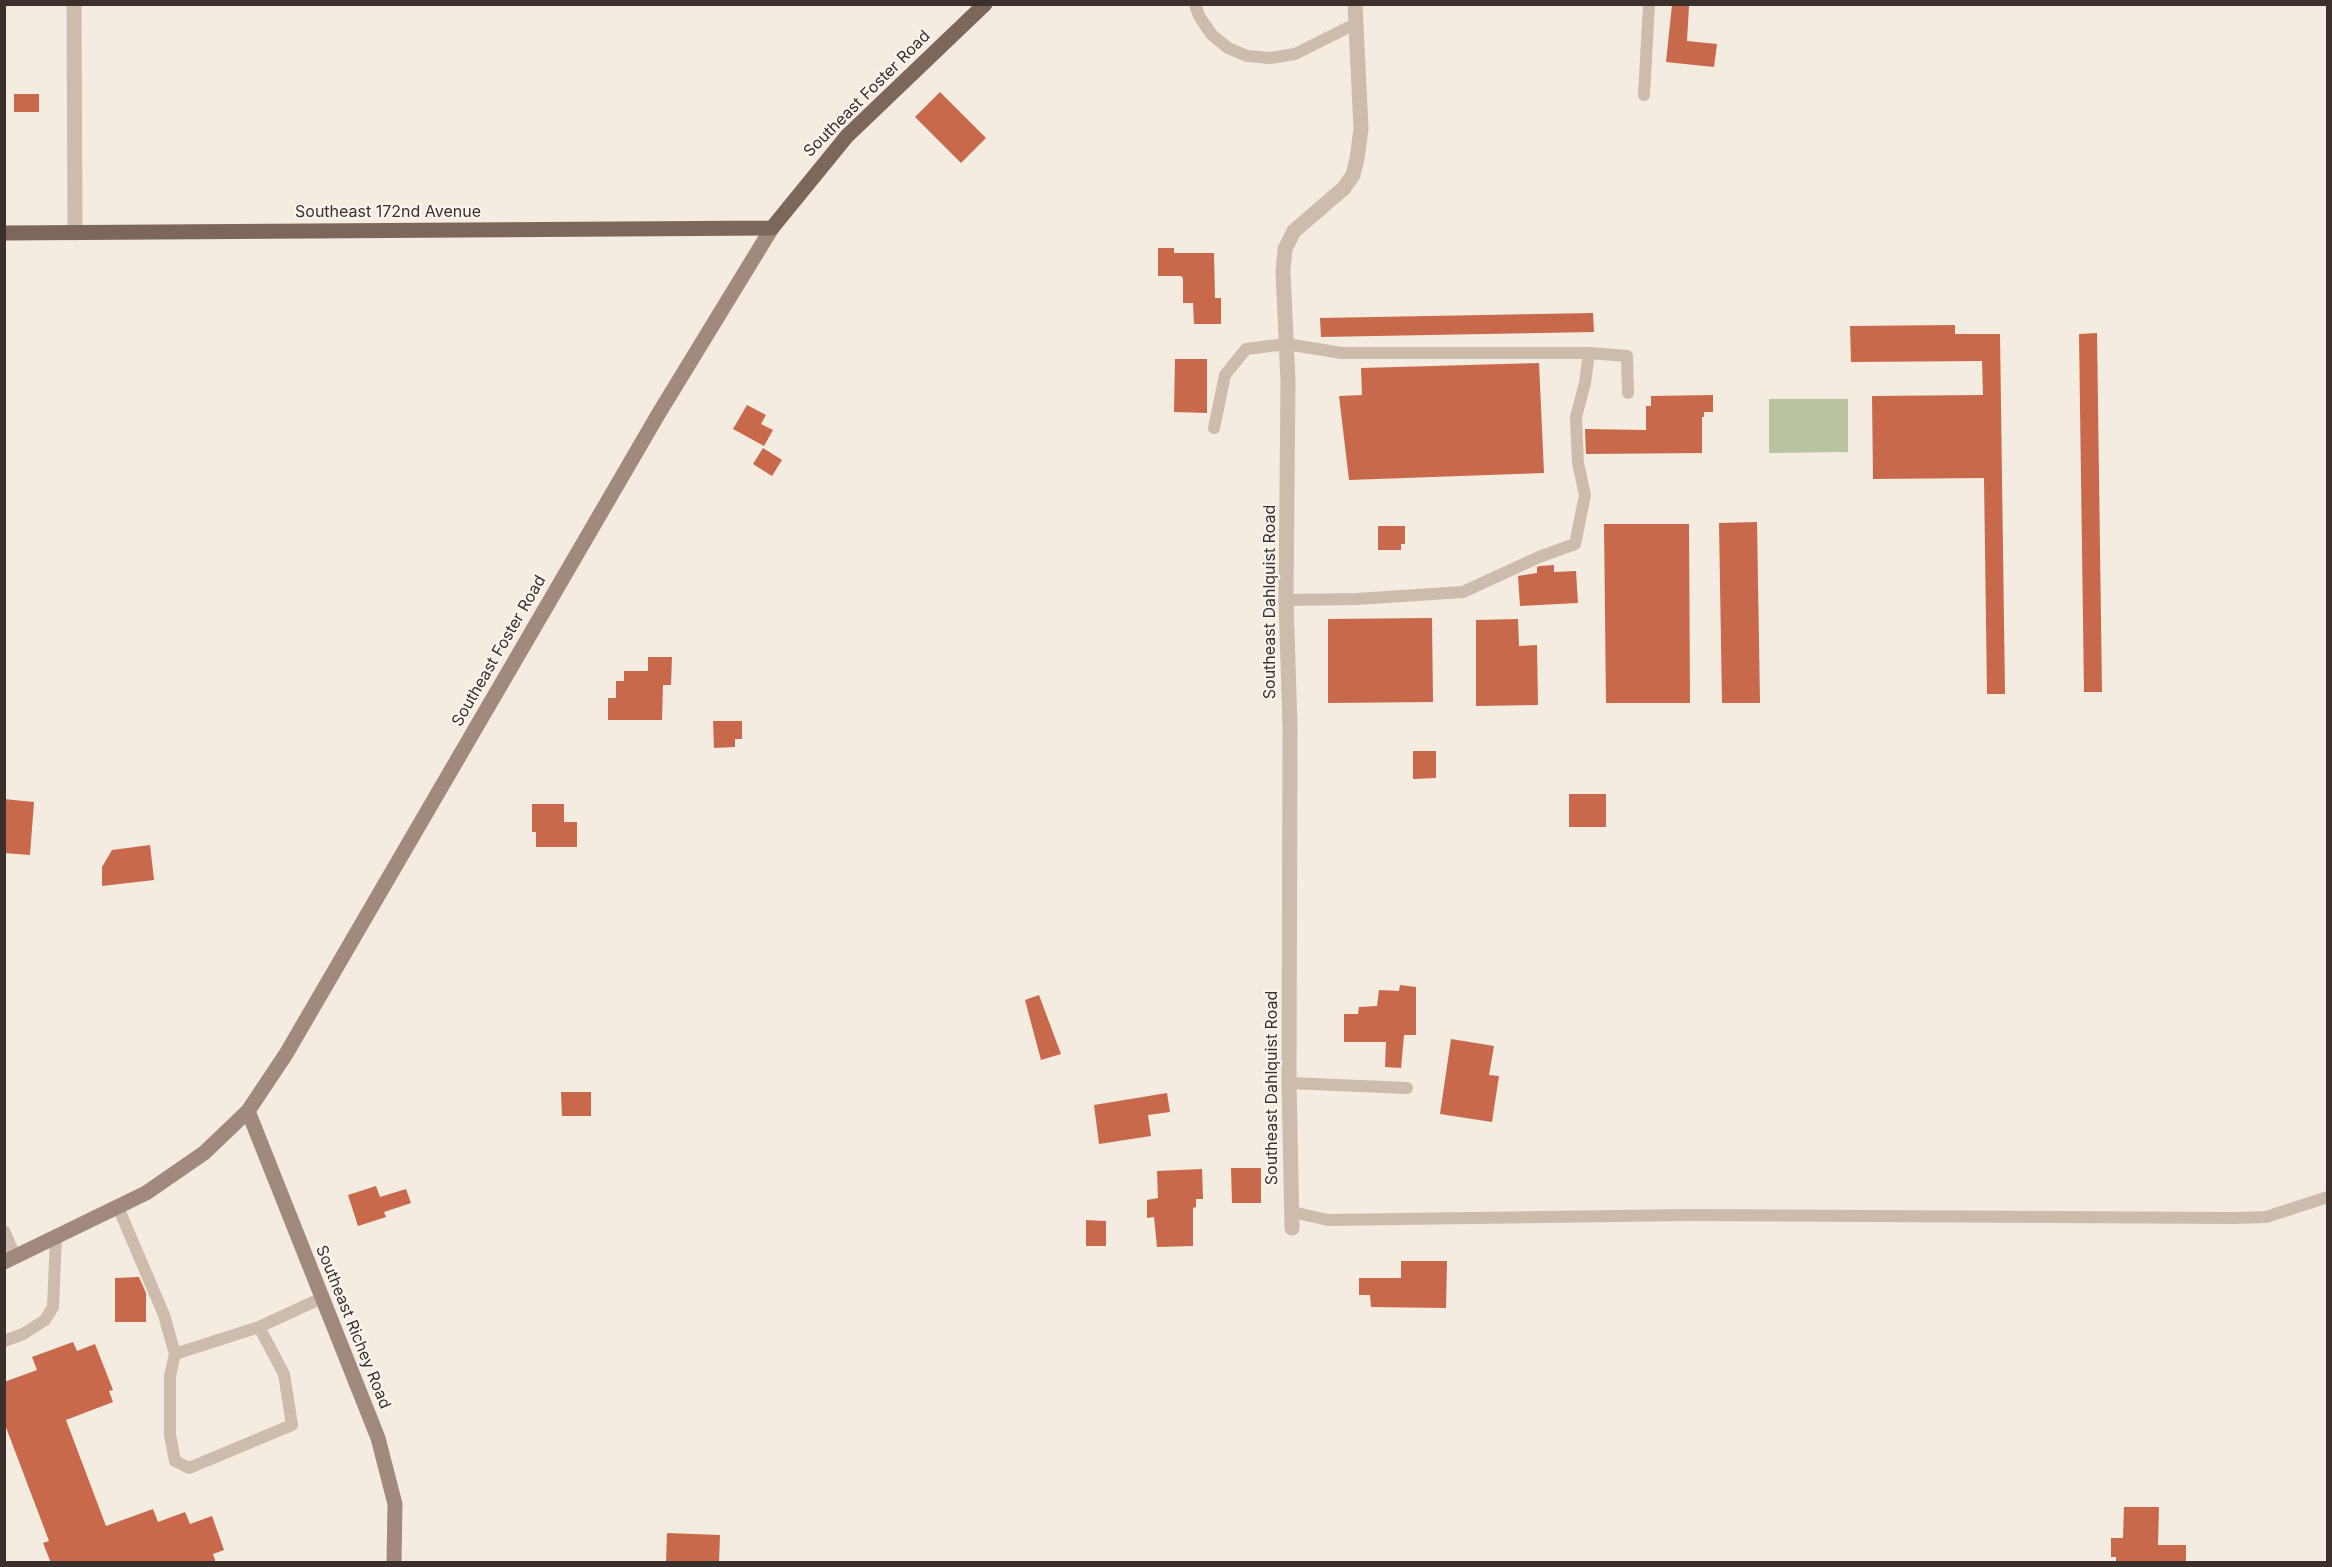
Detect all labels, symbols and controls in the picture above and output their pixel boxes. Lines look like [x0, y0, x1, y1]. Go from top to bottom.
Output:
street label: Southeast Foster Road [800, 27, 934, 161]
street label: Southeast 172nd Avenue [295, 202, 481, 222]
street label: Southeast Dahlquist Road [1260, 505, 1280, 699]
street label: Southeast Foster Road [448, 572, 550, 730]
street label: Southeast Dahlquist Road [1262, 991, 1282, 1185]
street label: Southeast Richey Road [311, 1242, 395, 1412]

